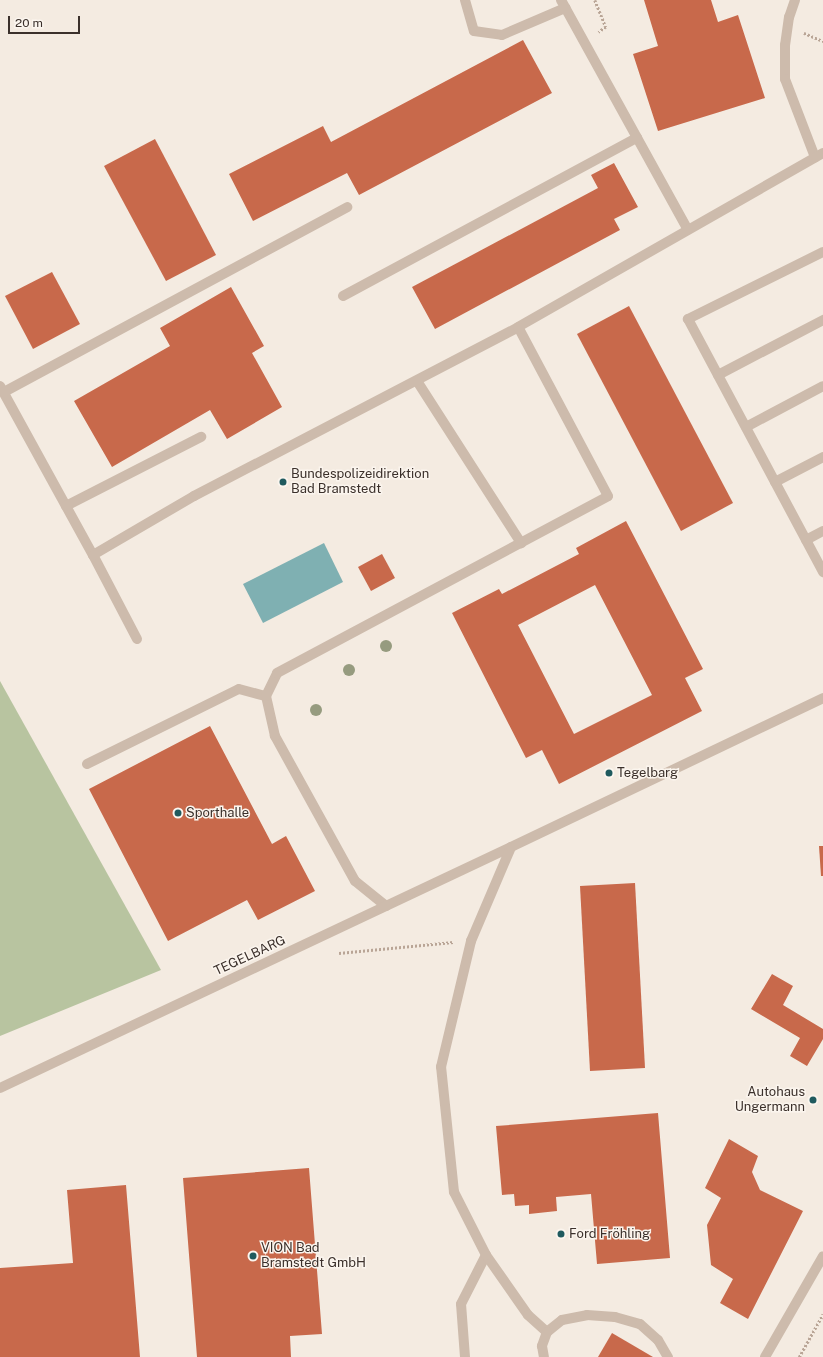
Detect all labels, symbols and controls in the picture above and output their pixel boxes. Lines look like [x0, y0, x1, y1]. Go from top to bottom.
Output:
scale bar [10, 8, 82, 34]
text: 20 m [15, 16, 43, 30]
place label: Bundespolizeidirektion Bad Bramstedt [291, 467, 429, 498]
marker: Bundespolizeidirektion Bad Bramstedt [278, 477, 288, 487]
place label: Tegelbarg [617, 765, 678, 781]
marker: Tegelbarg [604, 768, 614, 778]
place label: Sporthalle [186, 805, 249, 821]
marker: Sporthalle [173, 808, 183, 818]
street label: TEGELBARG [212, 933, 288, 979]
place label: Autohaus Ungermann [735, 1085, 805, 1116]
marker: Autohaus Ungermann [808, 1095, 818, 1105]
place label: Ford Fröhling [569, 1226, 650, 1242]
marker: Ford Fröhling [556, 1229, 566, 1239]
place label: VION Bad Bramstedt GmbH [261, 1241, 366, 1272]
marker: VION Bad Bramstedt GmbH [248, 1251, 258, 1261]

